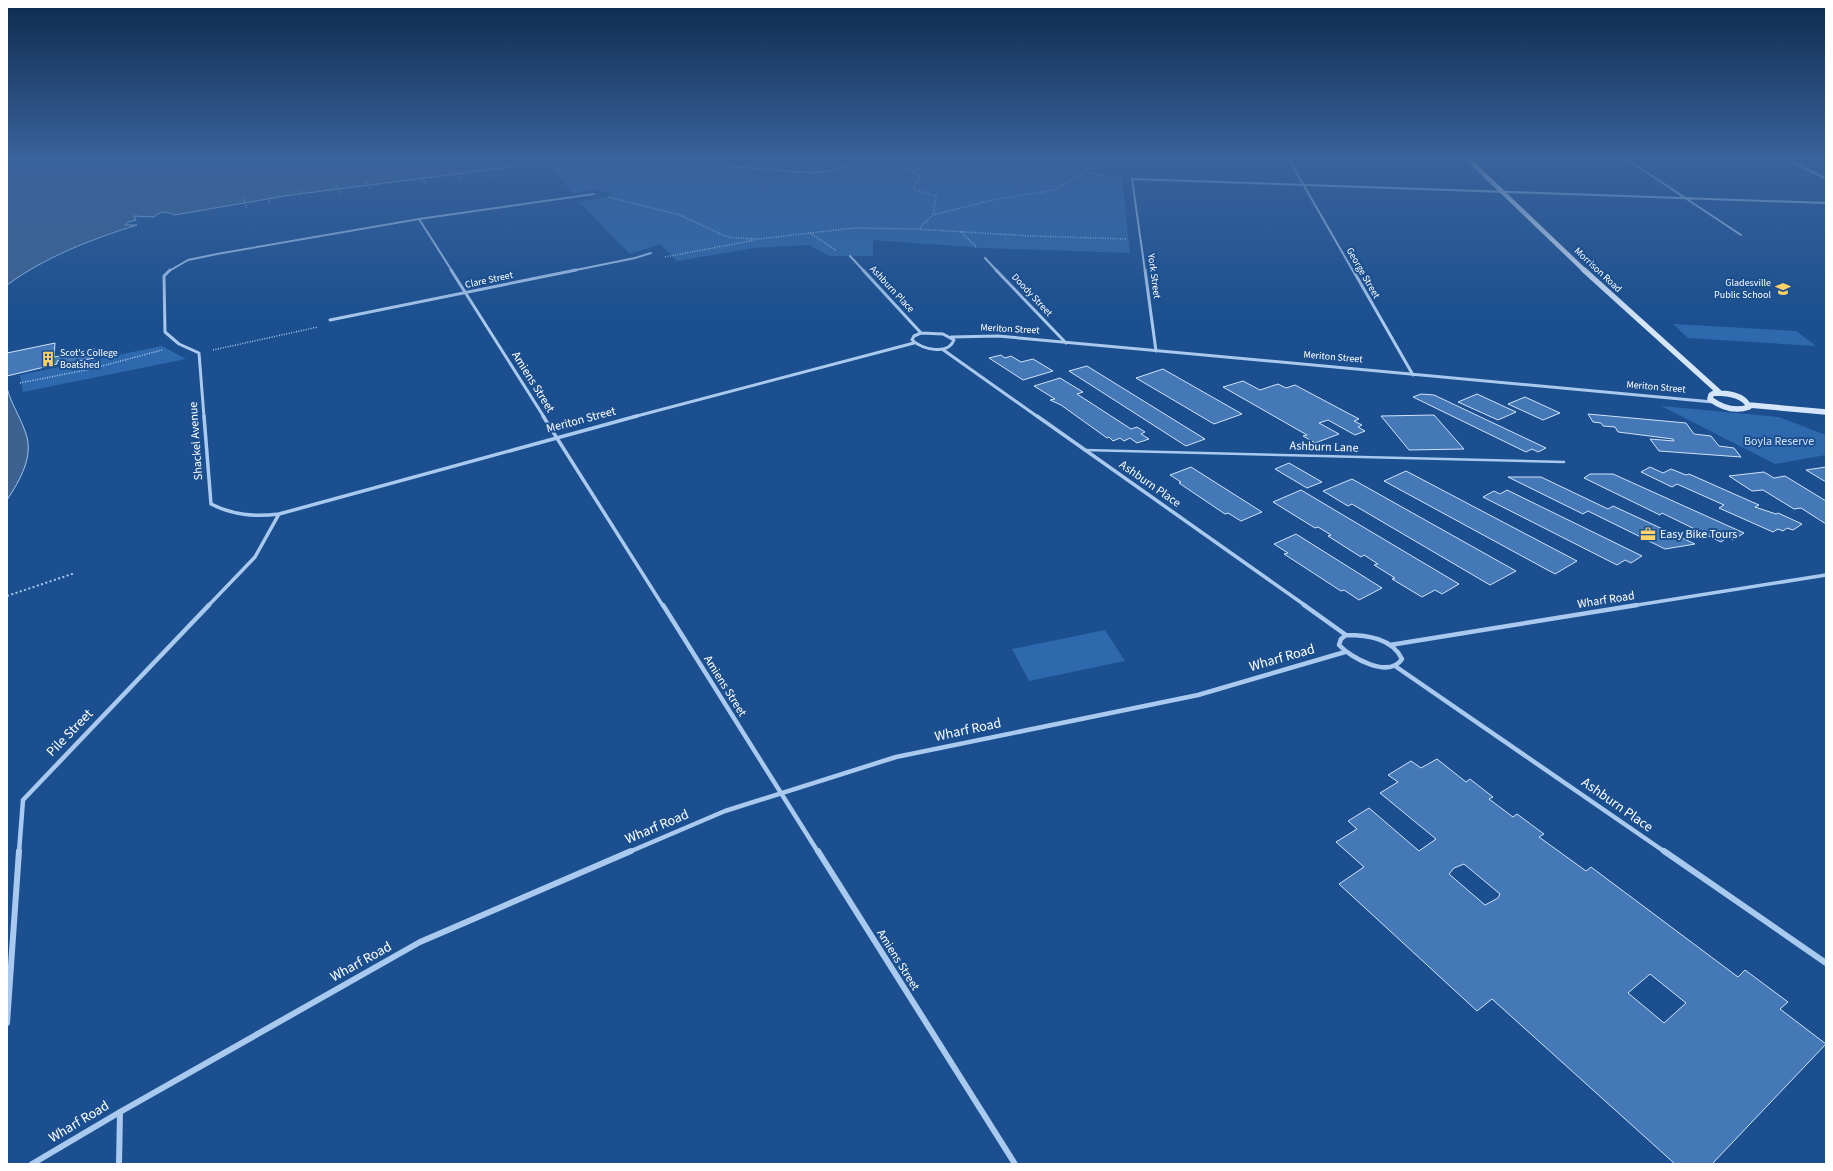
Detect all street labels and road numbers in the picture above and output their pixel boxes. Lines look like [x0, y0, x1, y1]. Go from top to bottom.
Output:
street label: Morrison Road [1571, 244, 1625, 296]
street label: George Street [1343, 245, 1384, 302]
street label: York Street [1144, 252, 1164, 300]
street label: Ashburn Place [867, 262, 918, 316]
street label: Clare Street [464, 268, 515, 292]
street label: Doody Street [1008, 270, 1056, 320]
street label: Meriton Street [980, 320, 1041, 338]
street label: Meriton Street [1303, 347, 1364, 367]
street label: Amiens Street [507, 348, 559, 416]
street label: Meriton Street [1626, 377, 1687, 397]
street label: Shackel Avenue [185, 401, 207, 481]
street label: Meriton Street [544, 403, 618, 437]
street label: Ashburn Lane [1289, 437, 1359, 457]
street label: Ashburn Place [1116, 456, 1184, 512]
street label: Wharf Road [1576, 587, 1636, 613]
street label: Wharf Road [1247, 639, 1317, 677]
street label: Amiens Street [699, 652, 751, 720]
street label: Pile Street [42, 704, 98, 761]
street label: Wharf Road [933, 713, 1003, 747]
street label: Ashburn Place [1577, 773, 1657, 837]
street label: Wharf Road [622, 805, 692, 849]
street label: Amiens Street [872, 926, 924, 994]
street label: Wharf Road [327, 937, 395, 987]
street label: Wharf Road [45, 1096, 113, 1148]

